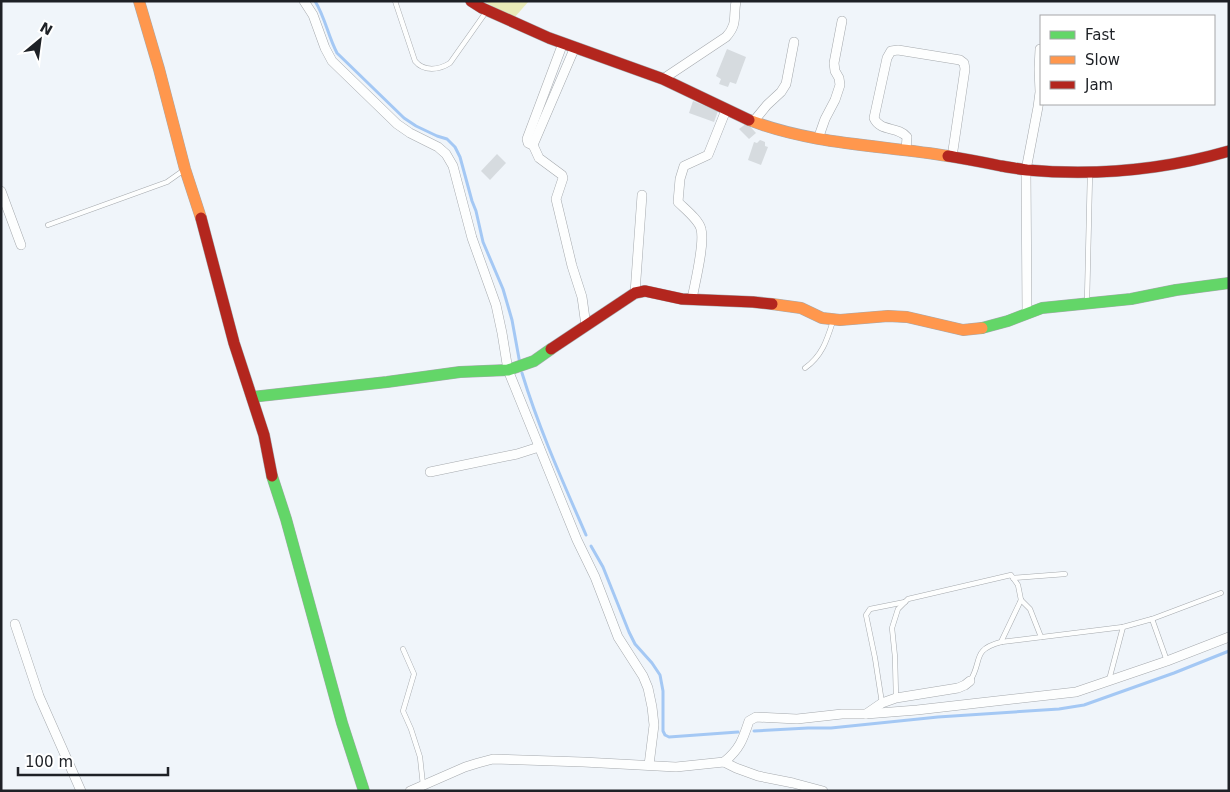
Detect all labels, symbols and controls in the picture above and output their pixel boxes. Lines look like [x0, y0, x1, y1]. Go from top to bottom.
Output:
north arrow [15, 15, 65, 65]
legend [1040, 15, 1215, 105]
text: N [37, 19, 55, 38]
text: Fast [1085, 26, 1115, 44]
text: Slow [1085, 51, 1120, 69]
text: Jam [1084, 76, 1113, 94]
scale bar [18, 744, 168, 776]
text: 100 m [25, 753, 73, 771]

